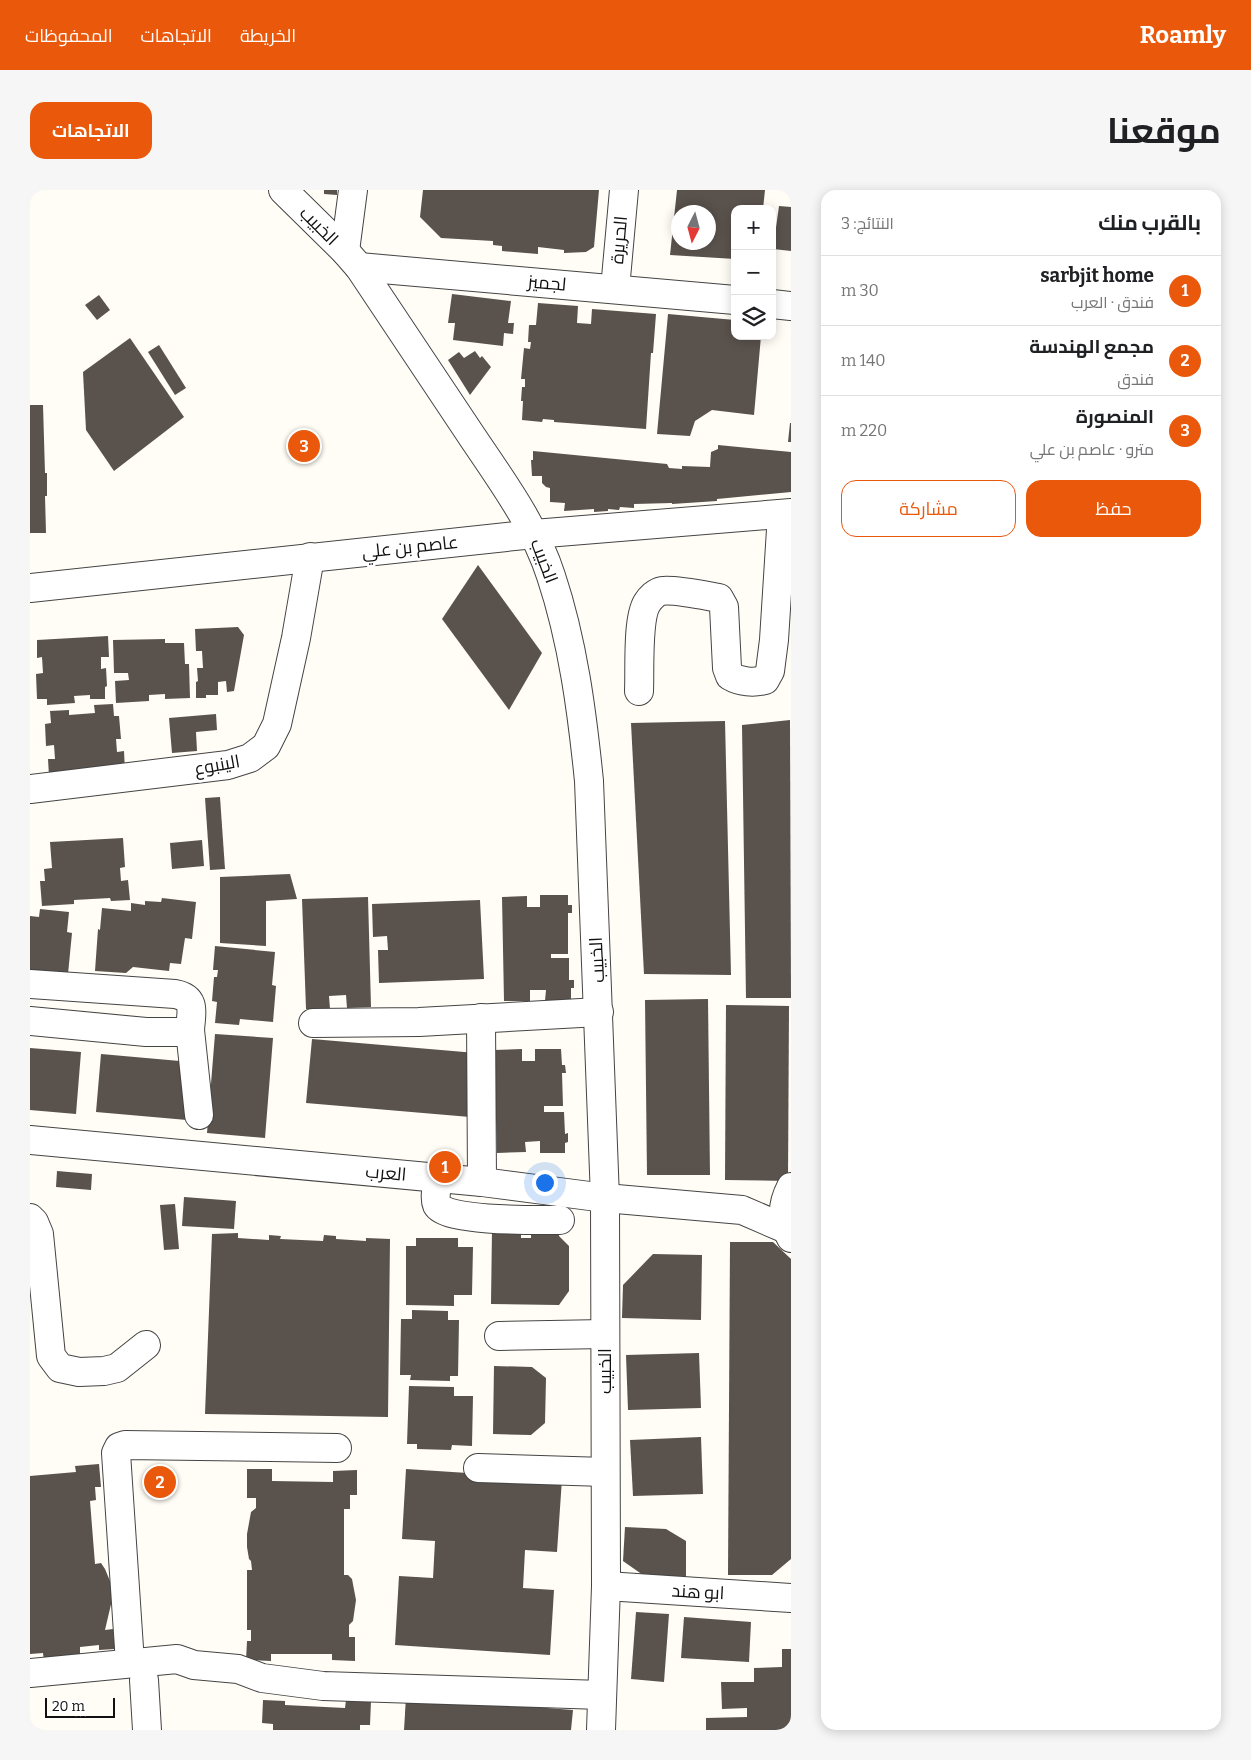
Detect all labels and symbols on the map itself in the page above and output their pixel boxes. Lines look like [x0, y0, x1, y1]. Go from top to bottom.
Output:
street label: الخبيب [295, 202, 343, 250]
north arrow [671, 205, 716, 250]
street label: الحريرة [606, 215, 632, 265]
street label: لجميز [526, 270, 567, 296]
pin: 3 [288, 427, 320, 465]
street label: عاصم بن علي [361, 531, 460, 566]
street label: الخبيب [525, 536, 563, 586]
street label: الينبوع [192, 750, 242, 781]
street label: الخبيب [585, 936, 609, 984]
pin: 1 [429, 1148, 461, 1186]
street label: العرب [365, 1160, 407, 1186]
your location [532, 1170, 558, 1196]
street label: الخبيب [594, 1348, 616, 1394]
pin: 2 [144, 1463, 176, 1501]
street label: ابو هند [671, 1580, 725, 1604]
scale bar [45, 1695, 115, 1718]

